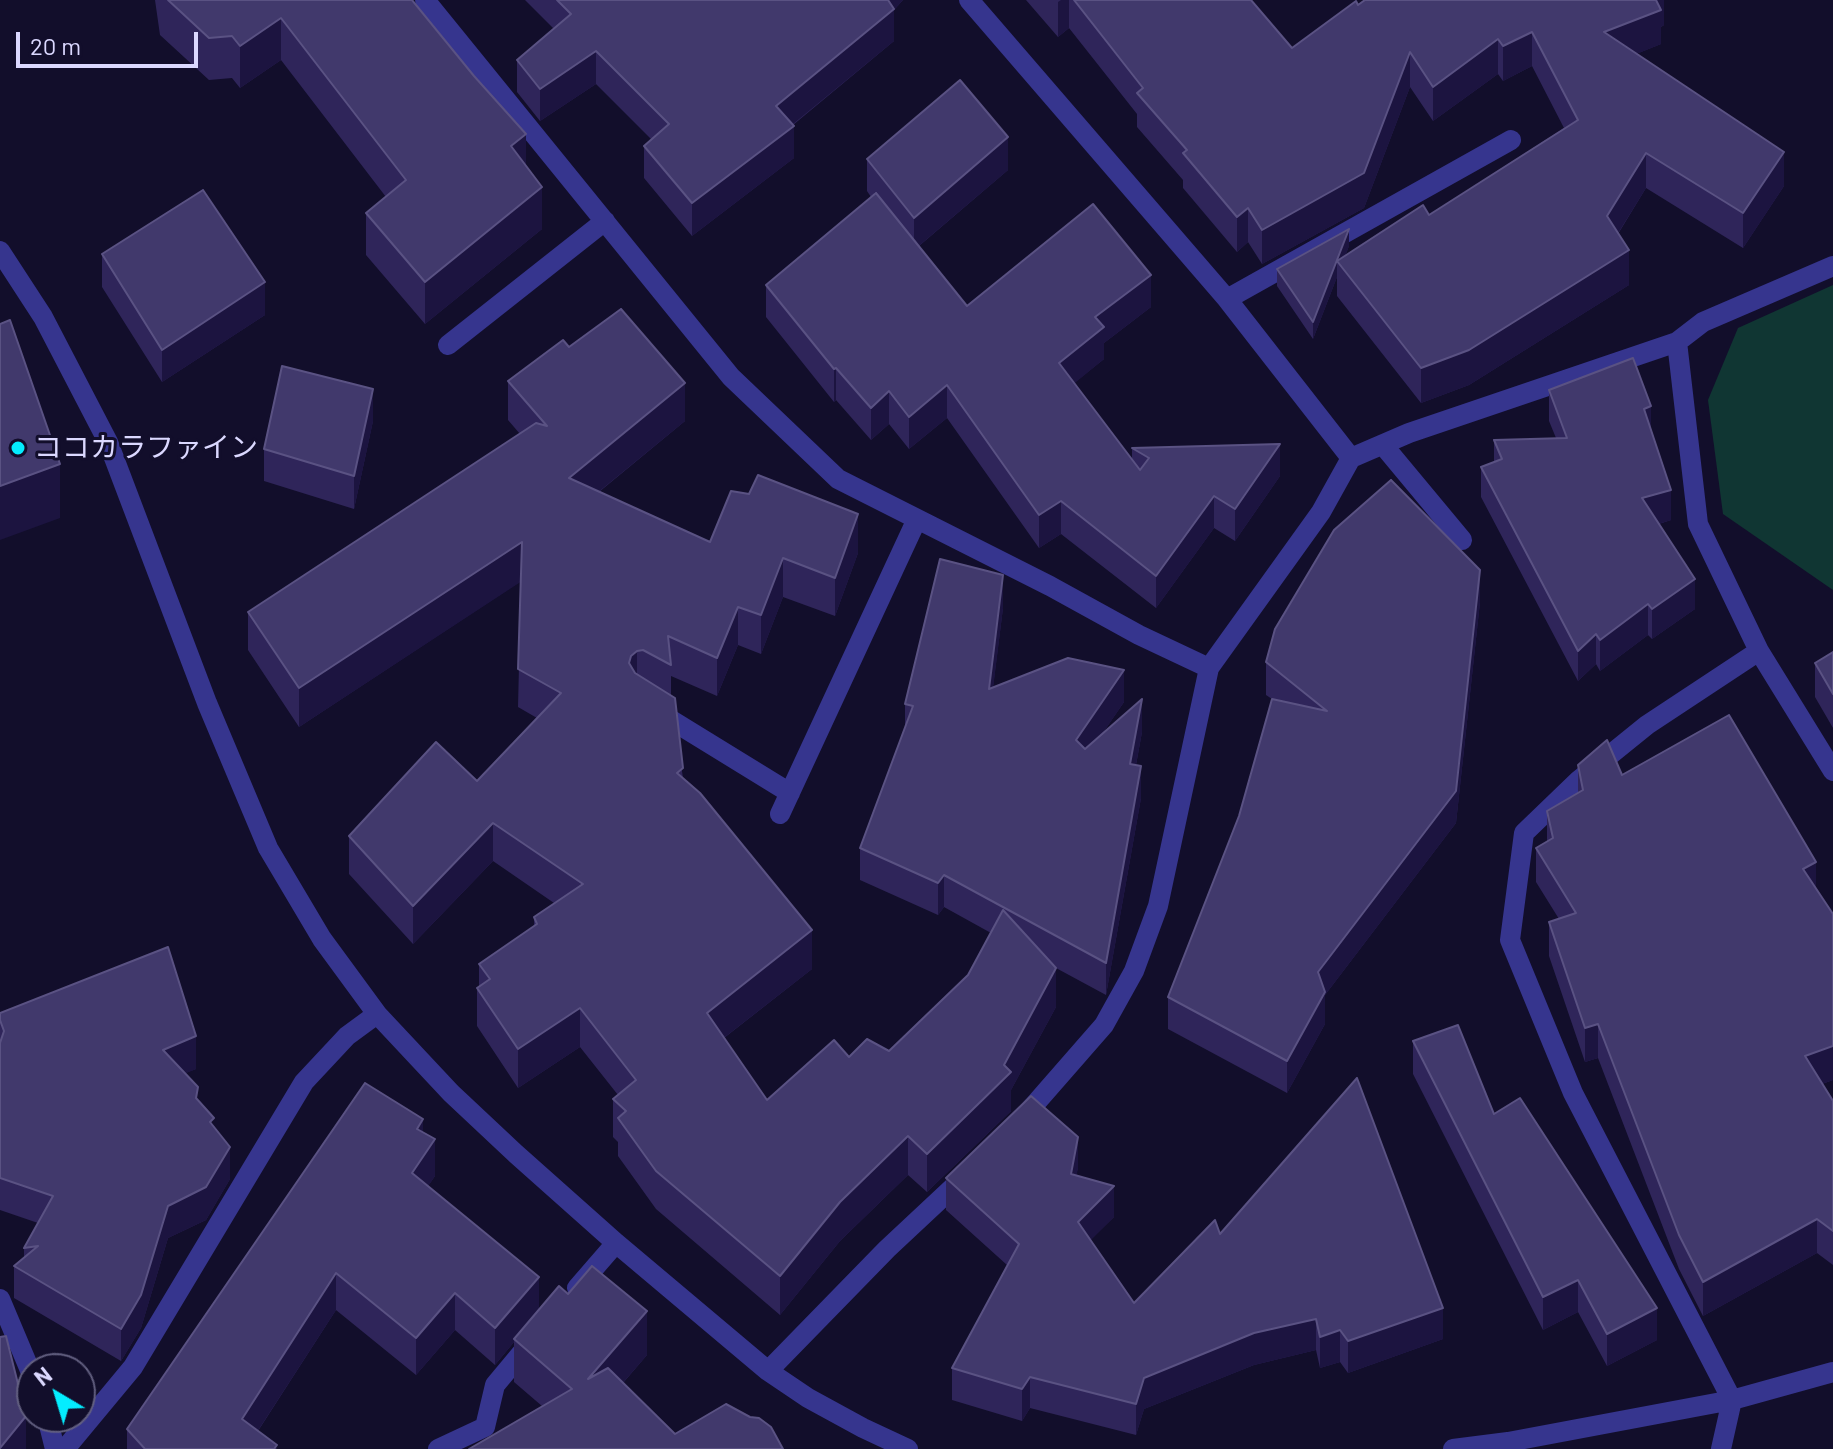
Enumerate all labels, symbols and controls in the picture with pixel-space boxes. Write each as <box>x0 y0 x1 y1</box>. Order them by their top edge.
scale bar <box>20 16 202 66</box>
text: 20 m <box>30 31 81 60</box>
place label: ココカラファイン <box>34 431 258 465</box>
marker: ココカラファイン <box>9 439 27 457</box>
north arrow <box>16 1353 96 1433</box>
text: N <box>29 1361 56 1390</box>

